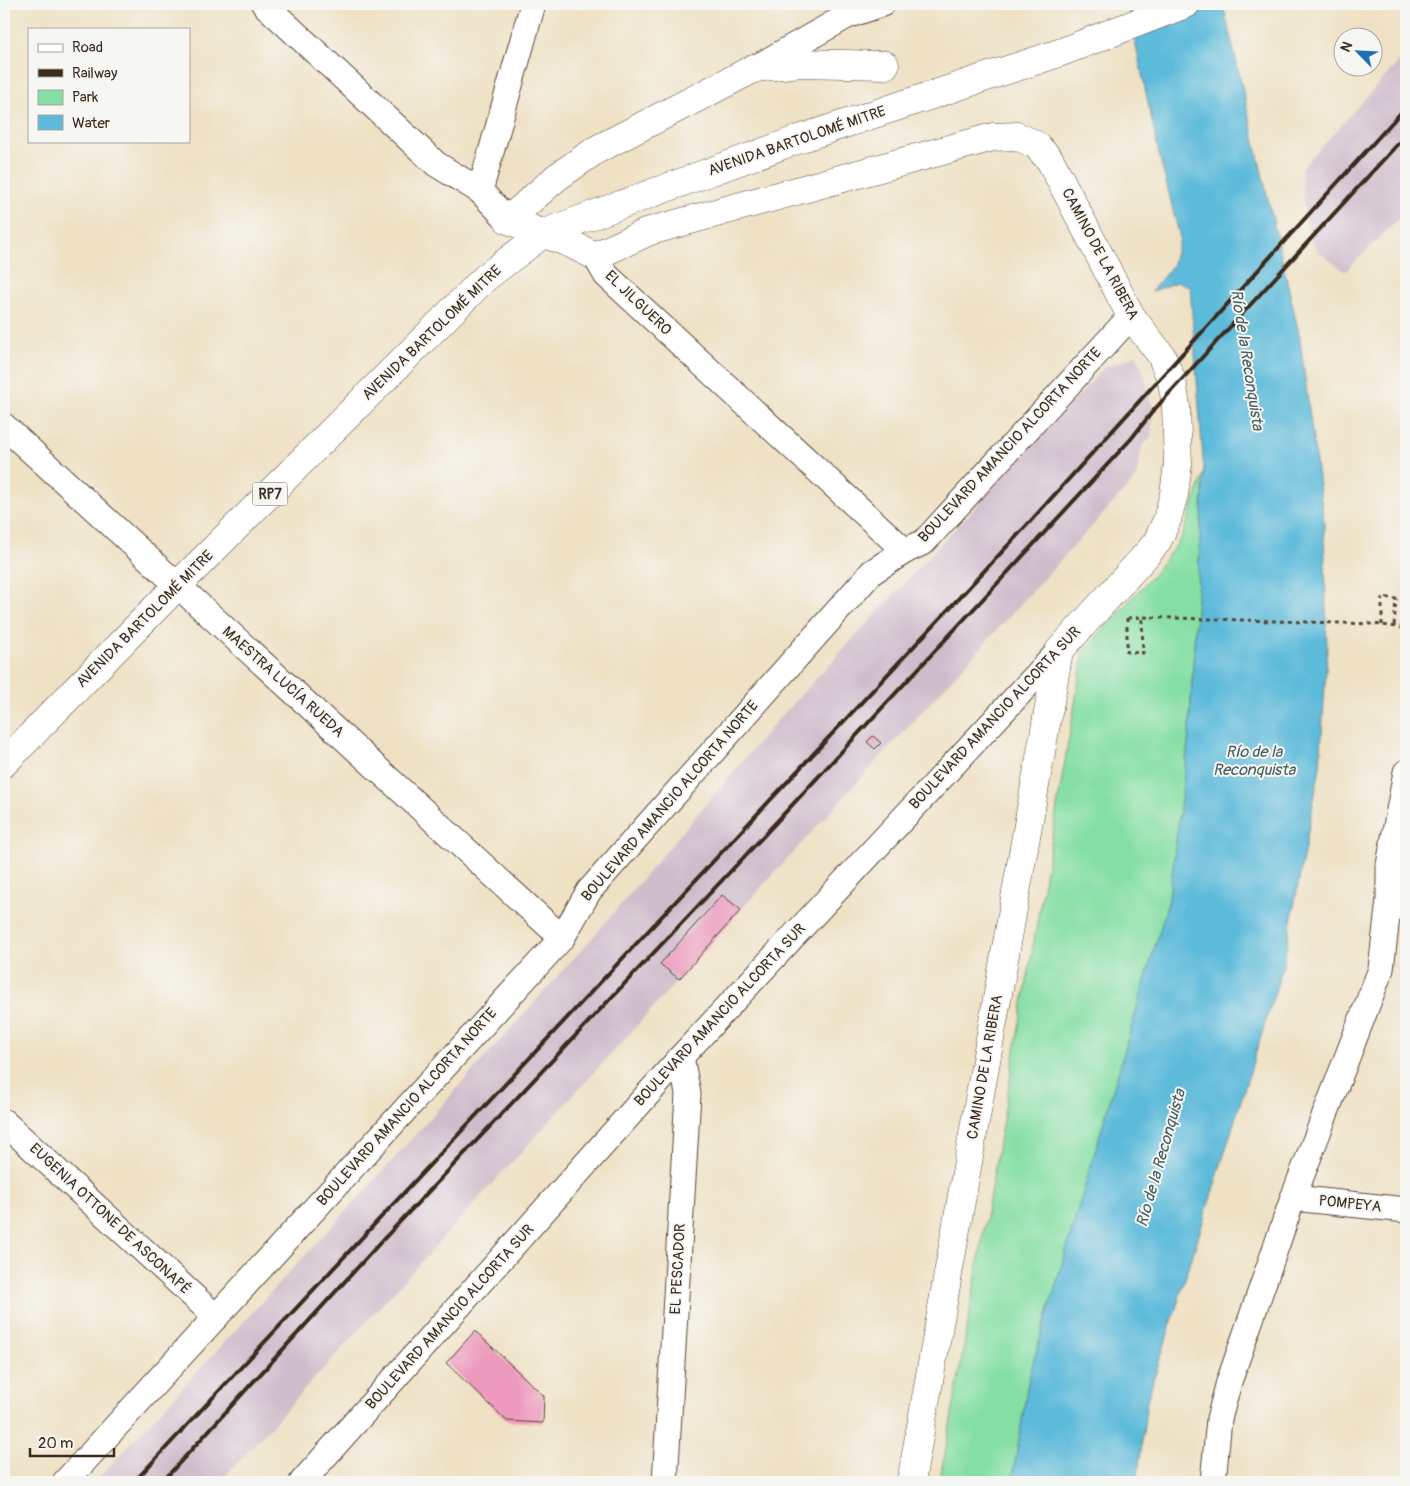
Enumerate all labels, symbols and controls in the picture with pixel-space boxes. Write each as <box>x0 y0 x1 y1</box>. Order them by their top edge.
legend <box>28 28 190 142</box>
north arrow <box>1332 28 1382 78</box>
text: Road <box>72 38 103 57</box>
text: N <box>1337 39 1356 55</box>
text: Railway <box>72 64 118 83</box>
text: Park <box>72 88 99 107</box>
street label: AVENIDA BARTOLOMÉ MITRE <box>706 102 889 180</box>
text: Water <box>72 114 111 133</box>
street label: CAMINO DE LA RIBERA <box>1057 185 1143 323</box>
street label: AVENIDA BARTOLOMÉ MITRE <box>358 261 506 405</box>
street label: EL JILGUERO <box>601 267 675 339</box>
water label: Río de la Reconquista <box>1226 288 1268 433</box>
street label: BOULEVARD AMANCIO ALCORTA NORTE <box>914 343 1106 547</box>
road number: RP7 <box>252 482 288 506</box>
street label: AVENIDA BARTOLOMÉ MITRE <box>72 546 218 692</box>
street label: MAESTRA LUCÍA RUEDA <box>218 622 348 742</box>
street label: BOULEVARD AMANCIO ALCORTA SUR <box>905 622 1085 813</box>
street label: BOULEVARD AMANCIO ALCORTA NORTE <box>577 696 763 905</box>
water label: Río de la Reconquista <box>1213 742 1297 780</box>
street label: BOULEVARD AMANCIO ALCORTA SUR <box>630 919 810 1110</box>
street label: CAMINO DE LA RIBERA <box>963 993 1007 1141</box>
street label: BOULEVARD AMANCIO ALCORTA NORTE <box>313 1004 501 1210</box>
water label: Río de la Reconquista <box>1132 1085 1191 1229</box>
street label: EUGENIA OTTONE DE ASCONAPÉ <box>25 1139 195 1299</box>
street label: POMPEYA <box>1318 1191 1383 1217</box>
street label: BOULEVARD AMANCIO ALCORTA SUR <box>362 1220 539 1414</box>
street label: EL PESCADOR <box>666 1223 690 1315</box>
scale bar <box>30 1426 114 1458</box>
text: 20 m <box>38 1434 73 1453</box>

